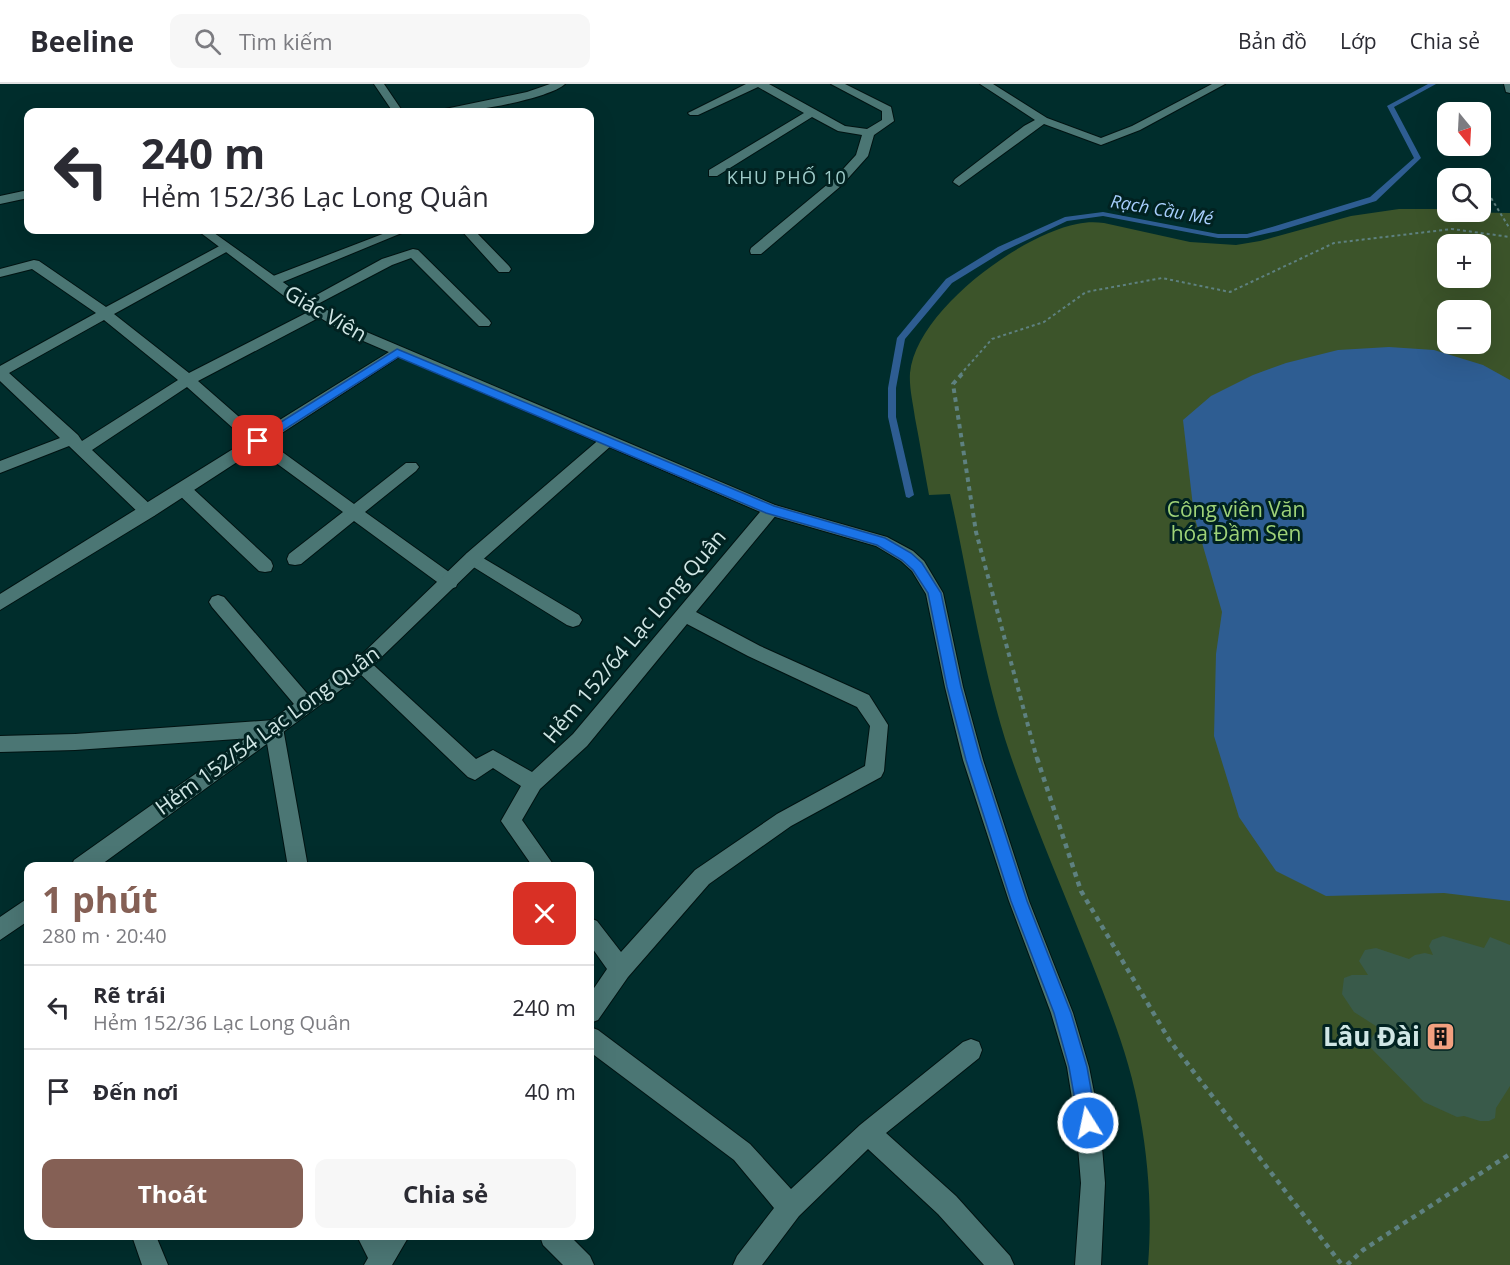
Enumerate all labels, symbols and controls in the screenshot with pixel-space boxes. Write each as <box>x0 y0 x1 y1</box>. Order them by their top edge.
search box <box>170 14 590 68</box>
text: Beeline <box>30 22 134 60</box>
icon: search <box>191 25 224 58</box>
text: Tìm kiếm <box>239 26 333 56</box>
text: Bản đồ <box>1238 27 1307 55</box>
text: Lớp <box>1340 27 1377 55</box>
text: Chia sẻ <box>1410 27 1480 55</box>
north arrow <box>1437 102 1491 156</box>
map controls <box>1437 102 1491 354</box>
text: 240 m <box>141 124 265 181</box>
icon: left <box>42 132 120 210</box>
district label: KHU PHỐ 10 <box>727 165 847 189</box>
button: search <box>1437 168 1491 222</box>
text: Hẻm 152/36 Lạc Long Quân <box>141 178 489 215</box>
water label: Rạch Cầu Mé <box>1109 188 1215 230</box>
button: + <box>1437 234 1491 288</box>
street label: Giác Viên <box>280 278 372 348</box>
button: − <box>1437 300 1491 354</box>
pin <box>232 415 283 466</box>
icon: arrive <box>241 424 274 457</box>
park label: Công viên Văn hóa Đầm Sen <box>1167 495 1305 547</box>
street label: Hẻm 152/64 Lạc Long Quân <box>536 523 732 749</box>
street label: Hẻm 152/54 Lạc Long Quân <box>149 639 385 821</box>
text: 1 phút <box>42 875 158 924</box>
button: close <box>513 882 576 945</box>
text: 280 m · 20:40 <box>42 922 167 949</box>
text: Rẽ trái <box>93 979 166 1009</box>
icon: left <box>42 991 75 1024</box>
text: 240 m <box>512 992 576 1022</box>
text: Hẻm 152/36 Lạc Long Quân <box>93 1009 351 1036</box>
place label: Lâu Đài <box>1323 1018 1420 1054</box>
building icon: Lâu Đài <box>1425 1020 1457 1052</box>
icon: arrive <box>42 1075 75 1108</box>
text: Đến nơi <box>93 1076 179 1106</box>
text: 40 m <box>525 1076 576 1106</box>
position arrow <box>1056 1091 1120 1155</box>
button: Thoát <box>42 1159 303 1228</box>
button: Chia sẻ <box>315 1159 576 1228</box>

